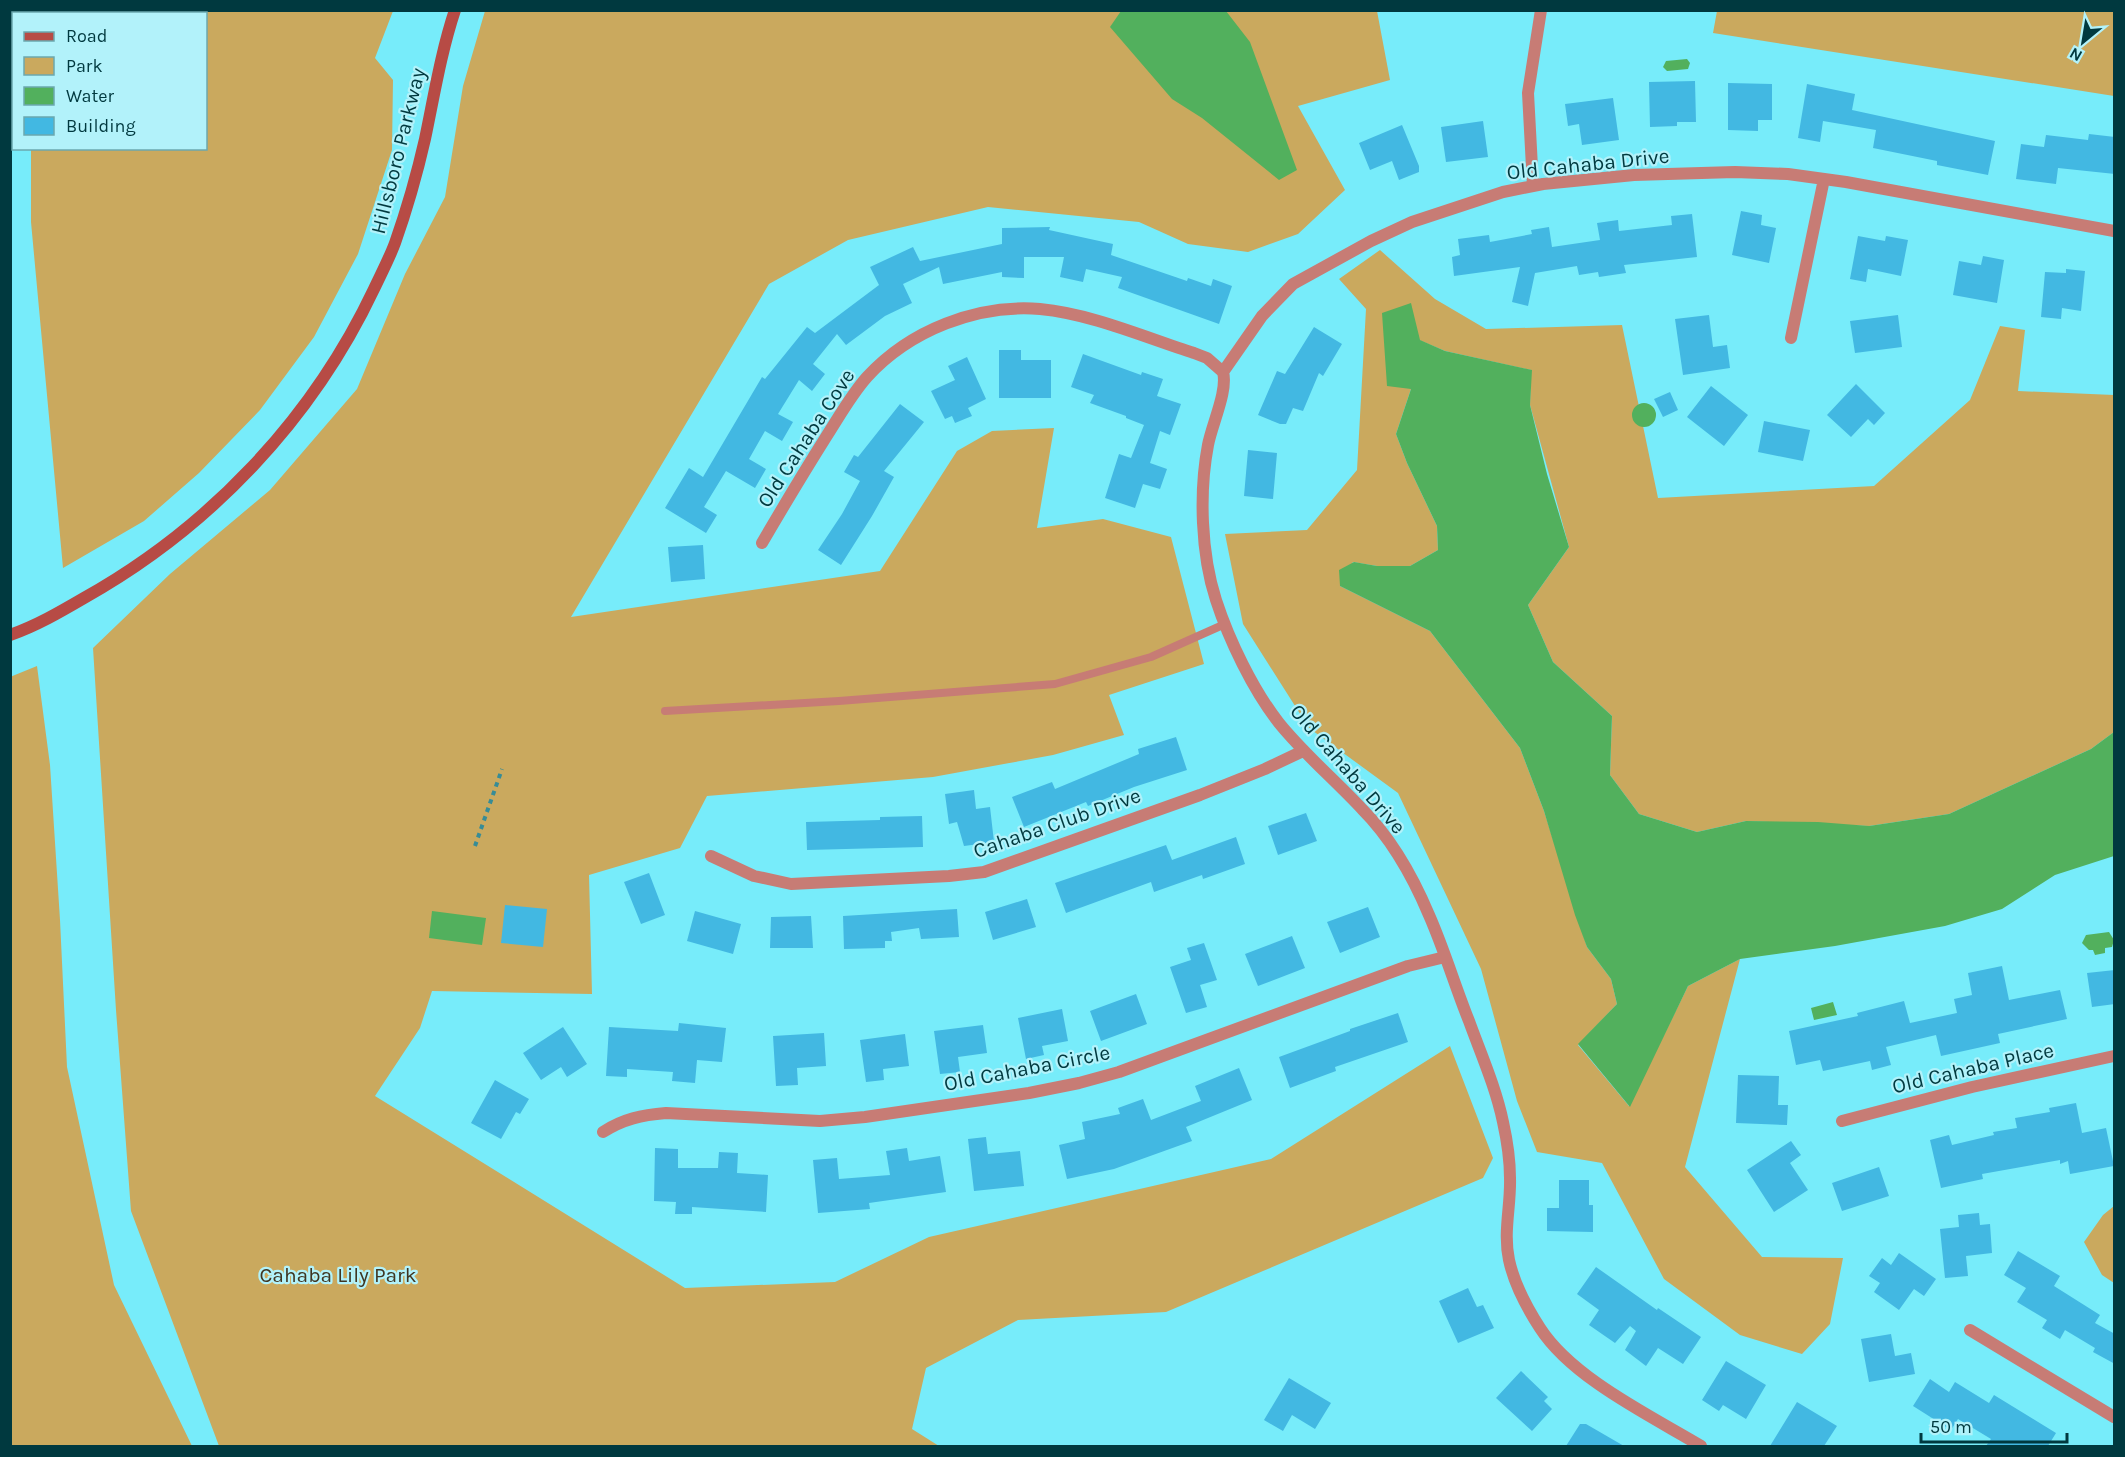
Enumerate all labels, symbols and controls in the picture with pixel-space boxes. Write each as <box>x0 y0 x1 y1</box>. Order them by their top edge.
legend <box>12 12 207 150</box>
north arrow <box>2053 12 2113 72</box>
text: Road <box>66 25 107 47</box>
text: N <box>2066 43 2085 66</box>
text: Park <box>66 55 103 77</box>
street label: Hillsboro Parkway <box>366 65 430 236</box>
text: Water <box>66 85 114 107</box>
text: Building <box>66 115 136 137</box>
street label: Old Cahaba Drive <box>1505 144 1671 184</box>
street label: Old Cahaba Cove <box>752 364 860 512</box>
street label: Old Cahaba Drive <box>1285 699 1411 839</box>
street label: Cahaba Club Drive <box>970 783 1144 863</box>
street label: Old Cahaba Place <box>1890 1038 2056 1098</box>
street label: Old Cahaba Circle <box>942 1040 1112 1096</box>
park label: Cahaba Lily Park <box>260 1263 417 1287</box>
scale bar <box>1921 1406 2066 1444</box>
text: 50 m <box>1930 1416 1972 1438</box>

